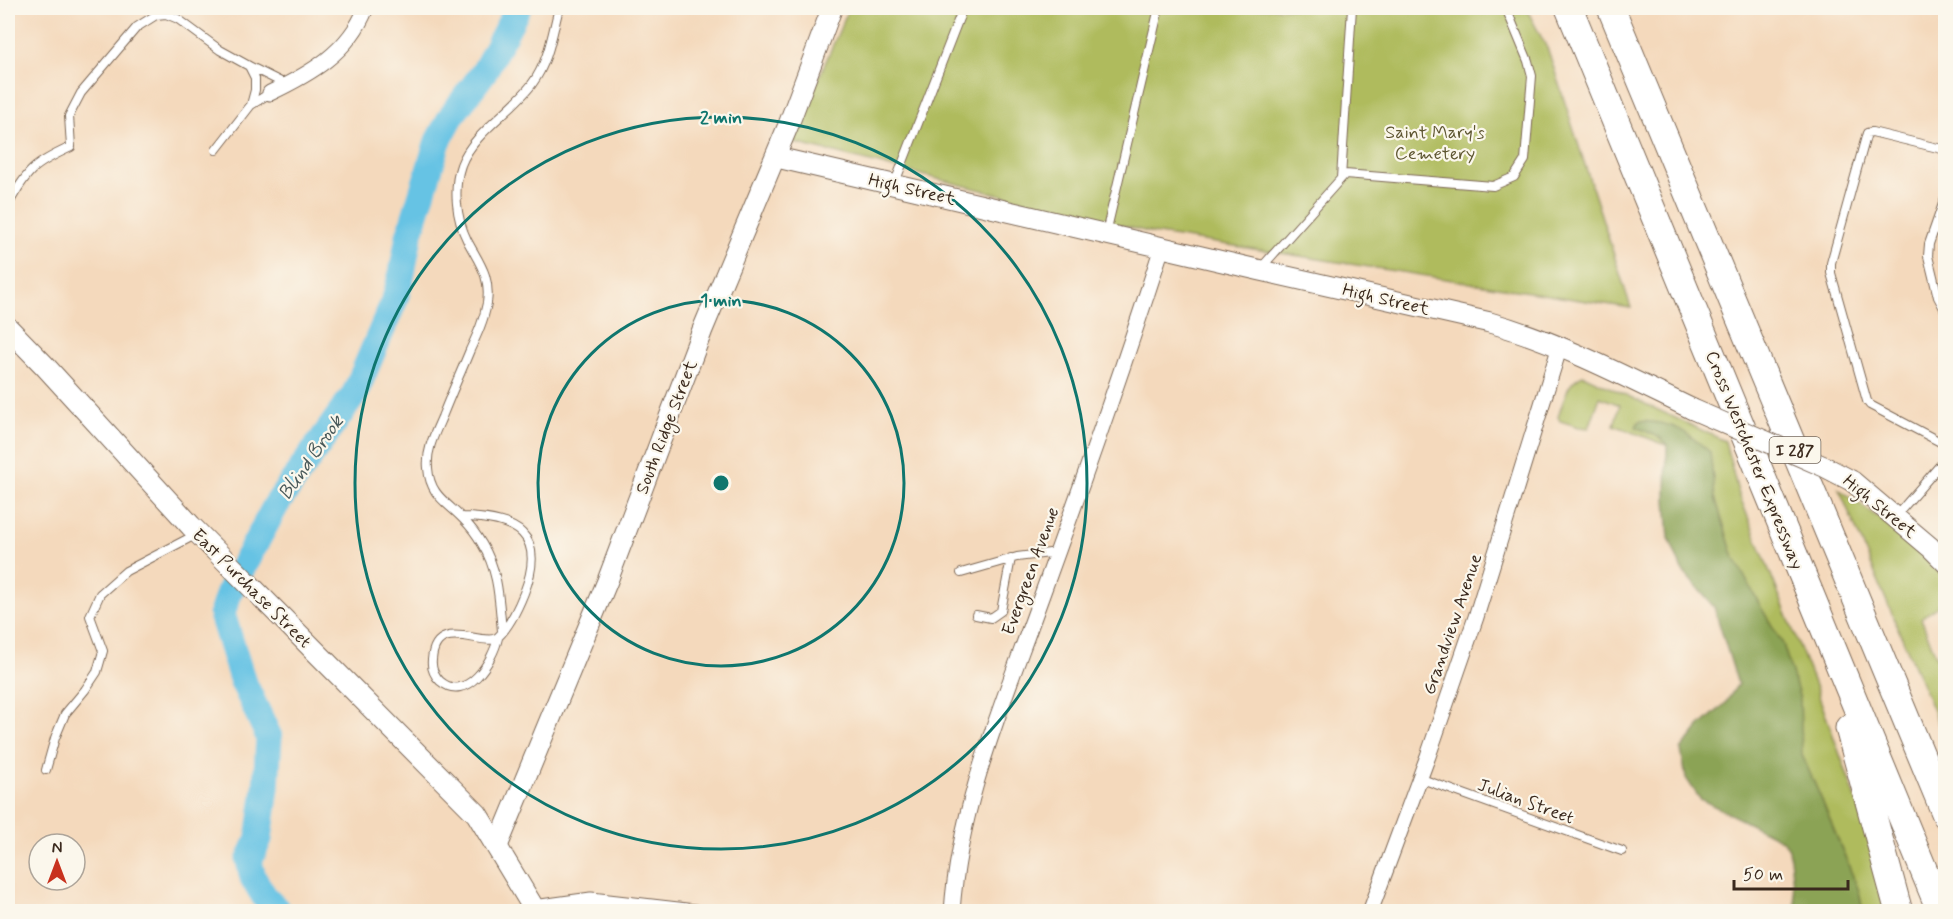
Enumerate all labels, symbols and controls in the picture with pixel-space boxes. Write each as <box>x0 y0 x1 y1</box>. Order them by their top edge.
text: 2 min <box>700 106 742 130</box>
park label: Saint Mary's Cemetery <box>1385 121 1485 166</box>
street label: High Street <box>865 168 958 214</box>
street label: High Street <box>1339 278 1432 324</box>
text: 1 min <box>700 289 742 313</box>
street label: Cross Westchester Expressway <box>1699 347 1809 573</box>
street label: South Ridge Street <box>630 357 705 498</box>
water label: Blind Brook <box>272 409 351 506</box>
road number: I 287 <box>1770 437 1820 463</box>
street label: High Street <box>1836 470 1922 546</box>
centre of rings <box>711 473 731 493</box>
street label: Evergreen Avenue <box>997 504 1066 639</box>
street label: East Purchase Street <box>186 524 317 654</box>
street label: Grandview Avenue <box>1418 550 1488 698</box>
street label: Julian Street <box>1474 773 1577 831</box>
north arrow <box>27 832 87 892</box>
text: N <box>52 838 62 859</box>
scale bar <box>1734 853 1848 891</box>
text: 50 m <box>1743 863 1783 887</box>

